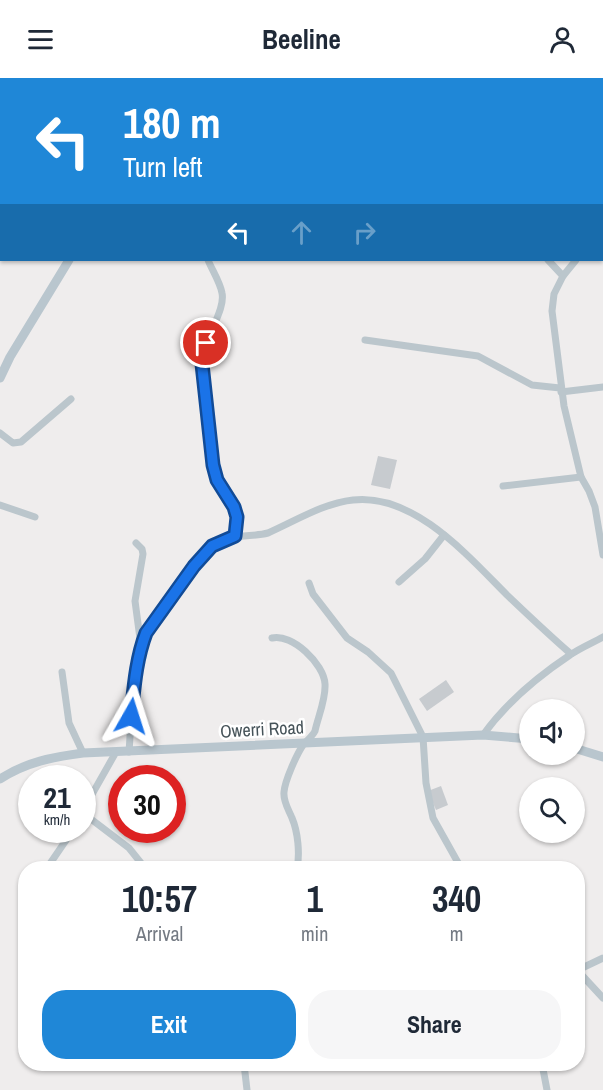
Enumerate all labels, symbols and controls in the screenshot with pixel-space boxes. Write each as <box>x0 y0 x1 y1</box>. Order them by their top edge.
text: Beeline <box>262 21 341 57</box>
icon: menu <box>24 23 57 56</box>
icon: person <box>546 23 579 56</box>
text: 180 m <box>123 95 221 151</box>
icon: left <box>24 102 102 180</box>
text: Turn left <box>123 149 202 185</box>
icon: left <box>222 216 255 249</box>
icon: ahead <box>285 216 318 249</box>
icon: right <box>348 216 381 249</box>
pin <box>180 317 231 368</box>
icon: arrive <box>189 326 222 359</box>
position arrow <box>99 684 163 748</box>
map controls <box>519 699 585 843</box>
button: sound <box>519 699 585 765</box>
street label: Owerri Road <box>220 714 304 744</box>
speed limit sign: 30 <box>108 765 186 843</box>
text: 21 <box>43 777 71 817</box>
button: search <box>519 777 585 843</box>
text: km/h <box>44 809 70 830</box>
text: 10:57 <box>122 875 197 923</box>
text: 1 <box>306 875 323 923</box>
text: 340 <box>432 875 481 923</box>
text: Arrival <box>136 920 183 947</box>
text: min <box>301 920 328 947</box>
text: m <box>450 920 463 947</box>
button: Exit <box>42 990 296 1059</box>
button: Share <box>308 990 561 1059</box>

